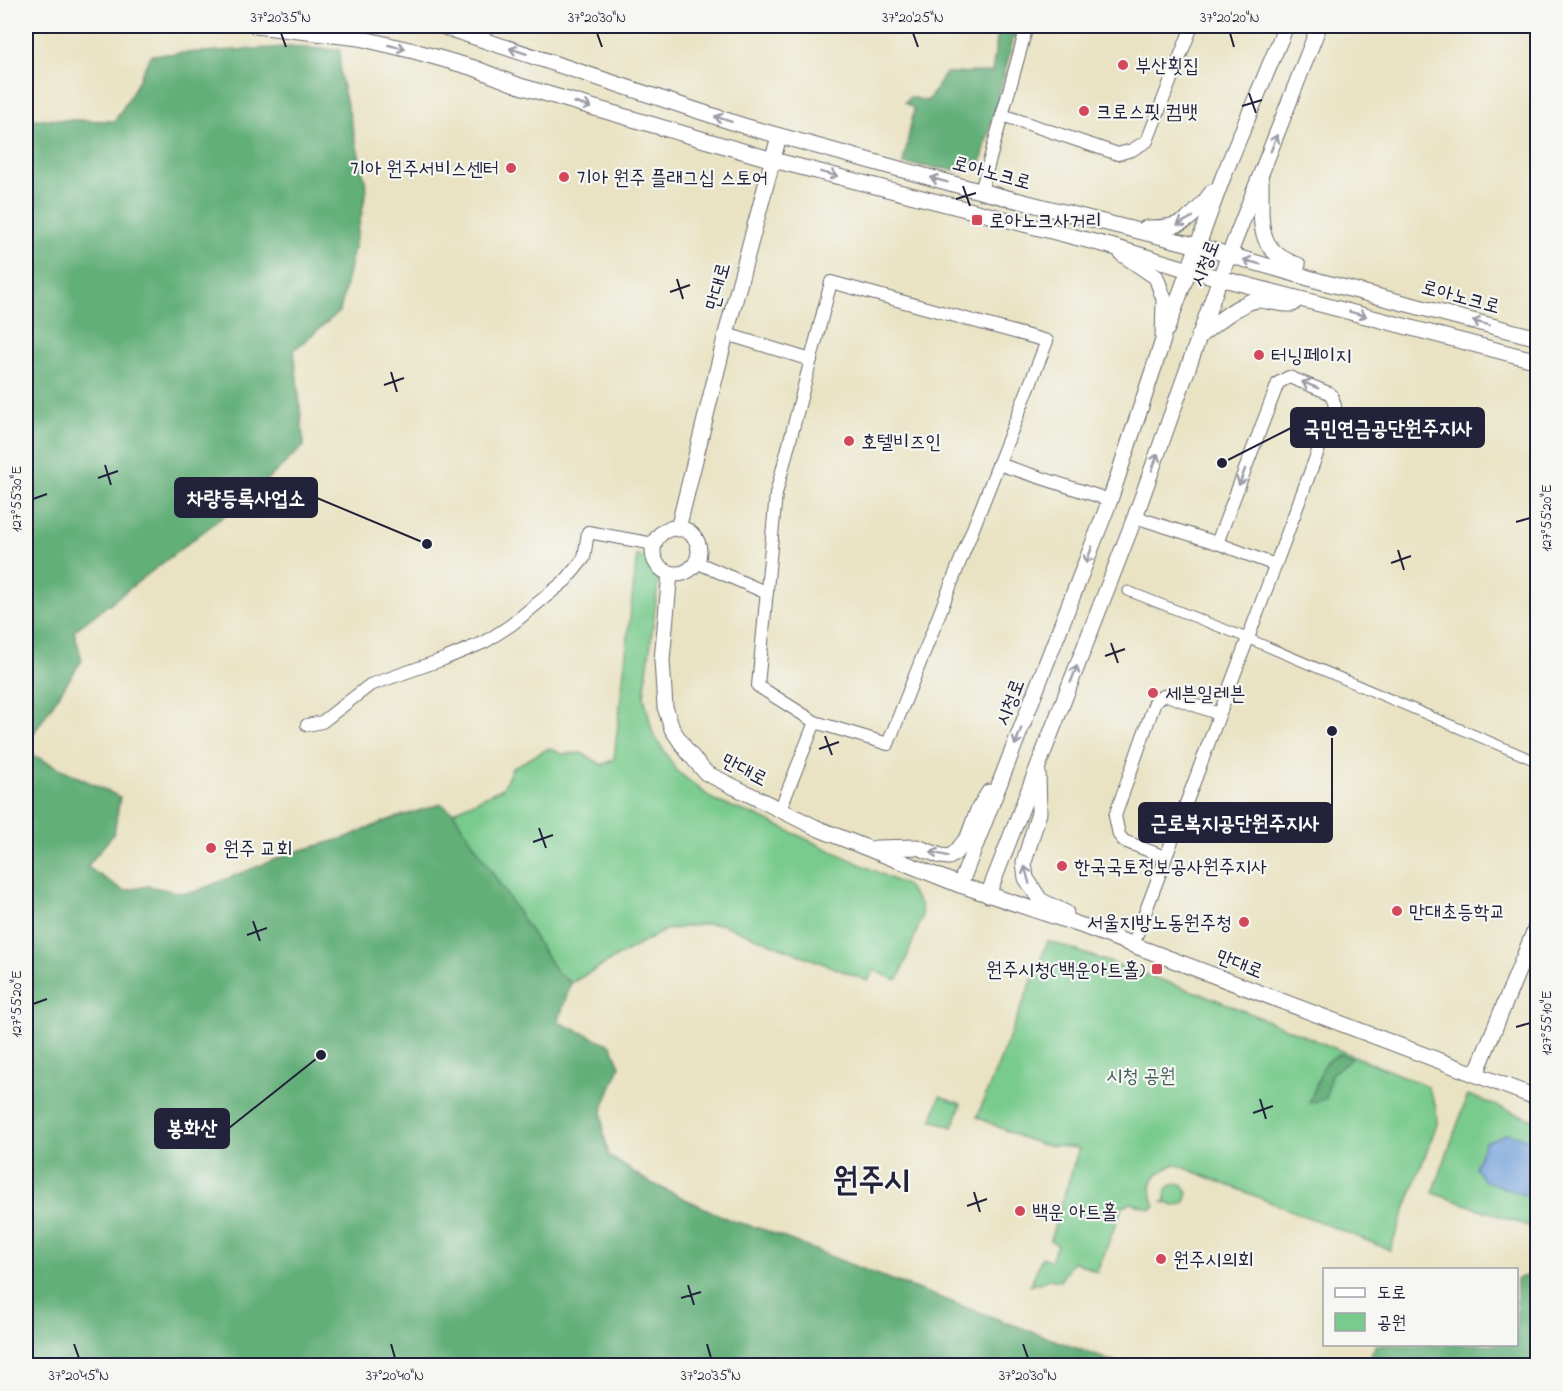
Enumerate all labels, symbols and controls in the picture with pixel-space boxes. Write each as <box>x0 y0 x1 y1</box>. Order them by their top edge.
text: 37°20'35"N <box>251 7 311 29</box>
text: 37°20'30"N <box>568 7 626 29</box>
text: 37°20'25"N <box>882 7 944 29</box>
text: 37°20'20"N <box>1200 7 1260 29</box>
one-way arrow <box>387 41 406 53</box>
one-way arrow <box>509 45 528 56</box>
place label: 부산횟집 <box>1135 53 1199 82</box>
marker: 부산횟집 <box>1116 58 1130 72</box>
place label: 크로스핏 컴뱃 <box>1096 99 1198 128</box>
one-way arrow <box>573 100 592 111</box>
marker: 크로스핏 컴뱃 <box>1077 104 1091 118</box>
one-way arrow <box>714 113 733 124</box>
one-way arrow <box>1269 134 1280 153</box>
street label: 로아노크로 <box>949 150 1034 199</box>
place label: 기아 원주서비스센터 <box>349 156 499 185</box>
marker: 기아 원주서비스센터 <box>504 161 518 175</box>
place label: 기아 원주 플래그십 스토어 <box>576 165 768 194</box>
one-way arrow <box>819 169 838 180</box>
marker: 기아 원주 플래그십 스토어 <box>557 170 571 184</box>
one-way arrow <box>930 174 949 185</box>
place label: 로아노크사거리 <box>989 208 1102 237</box>
marker: 로아노크사거리 <box>970 213 984 227</box>
one-way arrow <box>1177 215 1194 227</box>
street label: 시청로 <box>1184 236 1229 292</box>
one-way arrow <box>1243 256 1262 267</box>
street label: 만대로 <box>699 260 740 314</box>
street label: 로아노크로 <box>1418 274 1503 323</box>
one-way arrow <box>1348 309 1367 320</box>
one-way arrow <box>1472 316 1491 328</box>
place label: 터닝페이지 <box>1271 343 1351 372</box>
marker: 터닝페이지 <box>1252 348 1266 362</box>
one-way arrow <box>1301 379 1319 390</box>
callout: 국민연금공단원주지사 <box>1291 408 1484 447</box>
text: 국민연금공단원주지사 <box>1304 415 1473 445</box>
place label: 호텔비즈인 <box>861 429 941 458</box>
marker: 호텔비즈인 <box>842 434 856 448</box>
one-way arrow <box>1150 453 1161 472</box>
text: 127°55'30"E <box>6 466 28 532</box>
one-way arrow <box>1236 467 1247 486</box>
callout: 차량등록사업소 <box>175 478 317 517</box>
text: 127°55'20"E <box>1536 484 1558 552</box>
text: 차량등록사업소 <box>187 485 305 515</box>
one-way arrow <box>1082 545 1093 564</box>
one-way arrow <box>1070 665 1081 683</box>
street label: 시청로 <box>989 675 1034 731</box>
place label: 세븐일레븐 <box>1165 681 1245 710</box>
marker: 세븐일레븐 <box>1146 686 1160 700</box>
one-way arrow <box>1012 727 1023 745</box>
street label: 만대로 <box>716 747 772 795</box>
callout: 근로복지공단원주지사 <box>1139 803 1332 842</box>
text: 근로복지공단원주지사 <box>1151 810 1320 840</box>
place label: 원주 교회 <box>223 836 292 865</box>
marker: 원주 교회 <box>204 841 218 855</box>
one-way arrow <box>930 848 949 859</box>
place label: 한국국토정보공사원주지사 <box>1074 854 1267 883</box>
marker: 한국국토정보공사원주지사 <box>1055 859 1069 873</box>
one-way arrow <box>1021 866 1032 885</box>
place label: 만대초등학교 <box>1409 899 1506 928</box>
marker: 만대초등학교 <box>1390 904 1404 918</box>
place label: 서울지방노동원주청 <box>1087 910 1232 939</box>
marker: 서울지방노동원주청 <box>1237 915 1251 929</box>
street label: 만대로 <box>1211 943 1267 988</box>
place label: 원주시청(백운아트홀) <box>986 957 1145 986</box>
marker: 원주시청(백운아트홀) <box>1150 962 1164 976</box>
text: 127°55'20"E <box>6 970 28 1038</box>
text: 127°55'10"E <box>1536 990 1558 1056</box>
park label: 시청 공원 <box>1106 1063 1176 1092</box>
callout: 봉화산 <box>155 1109 229 1148</box>
text: 봉화산 <box>167 1115 217 1145</box>
district label: 원주시 <box>832 1159 910 1206</box>
place label: 백운 아트홀 <box>1032 1199 1117 1228</box>
marker: 백운 아트홀 <box>1013 1204 1027 1218</box>
place label: 원주시의회 <box>1173 1247 1253 1276</box>
marker: 원주시의회 <box>1154 1252 1168 1266</box>
legend <box>1323 1268 1518 1346</box>
text: 도로 <box>1377 1281 1406 1307</box>
text: 공원 <box>1377 1311 1406 1337</box>
text: 37°20'45"N <box>49 1365 109 1387</box>
text: 37°20'40"N <box>366 1365 424 1387</box>
text: 37°20'35"N <box>681 1365 741 1387</box>
text: 37°20'30"N <box>999 1365 1057 1387</box>

